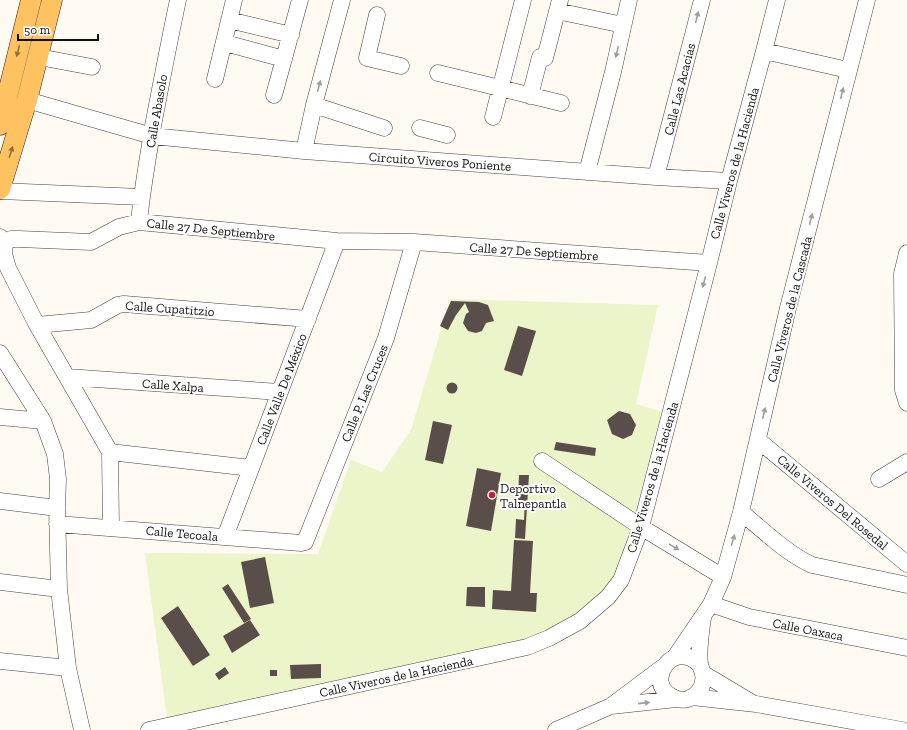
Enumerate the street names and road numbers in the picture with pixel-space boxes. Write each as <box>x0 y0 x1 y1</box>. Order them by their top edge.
street label: Calle Las Acacias <box>661 41 698 137</box>
street label: Calle Abasolo <box>143 73 170 149</box>
street label: Calle Viveros de la Hacienda <box>707 85 762 241</box>
street label: Circuito Viveros Poniente <box>368 149 512 174</box>
street label: Calle 27 De Septiembre <box>146 215 276 244</box>
street label: Calle Viveros de la Cascada <box>764 234 815 384</box>
street label: Calle 27 De Septiembre <box>469 240 599 263</box>
street label: Calle Cupatitzio <box>125 298 215 319</box>
street label: Calle Valle De México <box>253 331 310 447</box>
street label: Calle P. Las Cruces <box>338 342 391 444</box>
street label: Calle Xalpa <box>142 376 205 395</box>
street label: Calle Viveros de la Hacienda <box>624 399 681 554</box>
street label: Calle Viveros Del Rosedal <box>774 452 892 553</box>
street label: Calle Tecoala <box>145 523 219 544</box>
street label: Calle Oaxaca <box>771 615 845 644</box>
street label: Calle Viveros de la Hacienda <box>318 653 475 700</box>

